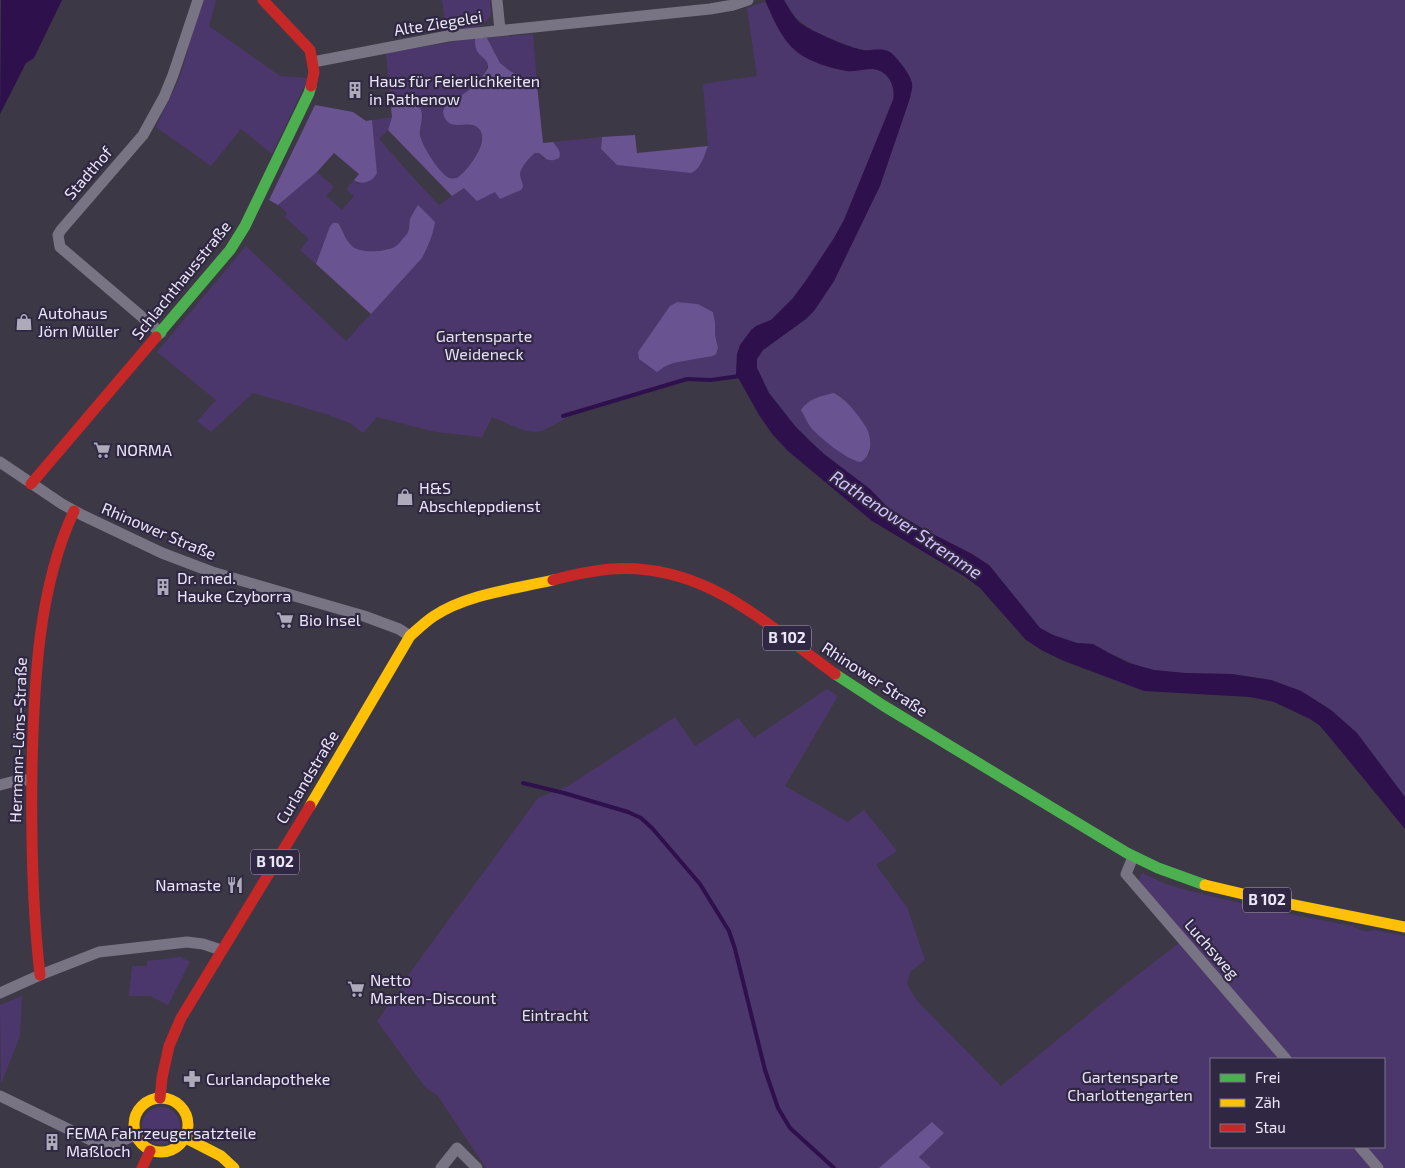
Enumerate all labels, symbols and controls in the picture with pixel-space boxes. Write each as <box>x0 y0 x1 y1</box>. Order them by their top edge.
street label: Alte Ziegelei <box>392 6 483 39</box>
place label: Haus für Feierlichkeiten in Rathenow <box>369 71 540 108</box>
building icon: Haus für Feierlichkeiten in Rathenow <box>345 80 365 100</box>
street label: Stadthof <box>60 142 116 203</box>
street label: Schlachthausstraße <box>127 217 234 343</box>
place label: Autohaus Jörn Müller <box>38 303 120 340</box>
shop icon: Autohaus Jörn Müller <box>14 312 34 332</box>
park label: Gartensparte Weideneck <box>436 326 532 363</box>
supermarket icon: NORMA <box>92 440 112 460</box>
place label: NORMA <box>116 440 172 459</box>
water label: Rathenower Stremme <box>826 465 987 584</box>
place label: H&S Abschleppdienst <box>419 478 540 515</box>
shop icon: H&S Abschleppdienst <box>395 487 415 507</box>
street label: Rhinower Straße <box>99 498 219 563</box>
place label: Dr. med. Hauke Czyborra <box>177 568 291 605</box>
building icon: Dr. med. Hauke Czyborra <box>153 577 173 597</box>
supermarket icon: Bio Insel <box>275 610 295 630</box>
place label: Bio Insel <box>299 610 361 629</box>
road number: B 102 <box>763 626 811 650</box>
street label: Rhinower Straße <box>819 637 932 720</box>
street label: Hermann-Löns-Straße <box>5 657 30 823</box>
street label: Curlandstraße <box>271 727 342 827</box>
road number: B 102 <box>251 850 299 874</box>
place label: Namaste <box>155 875 221 894</box>
restaurant icon: Namaste <box>225 875 245 895</box>
road number: B 102 <box>1243 888 1291 912</box>
street label: Luchsweg <box>1181 915 1244 983</box>
place label: Netto Marken-Discount <box>370 970 496 1007</box>
supermarket icon: Netto Marken-Discount <box>346 979 366 999</box>
park label: Eintracht <box>522 1005 588 1024</box>
legend <box>1210 1058 1385 1148</box>
park label: Gartensparte Charlottengarten <box>1067 1067 1193 1104</box>
text: Frei <box>1255 1068 1280 1086</box>
pharmacy icon: Curlandapotheke <box>182 1069 202 1089</box>
place label: Curlandapotheke <box>206 1069 330 1088</box>
text: Zäh <box>1255 1093 1280 1111</box>
text: Stau <box>1255 1118 1286 1136</box>
place label: FEMA Fahrzeugersatzteile Maßloch <box>66 1123 256 1160</box>
building icon: FEMA Fahrzeugersatzteile Maßloch <box>42 1132 62 1152</box>

